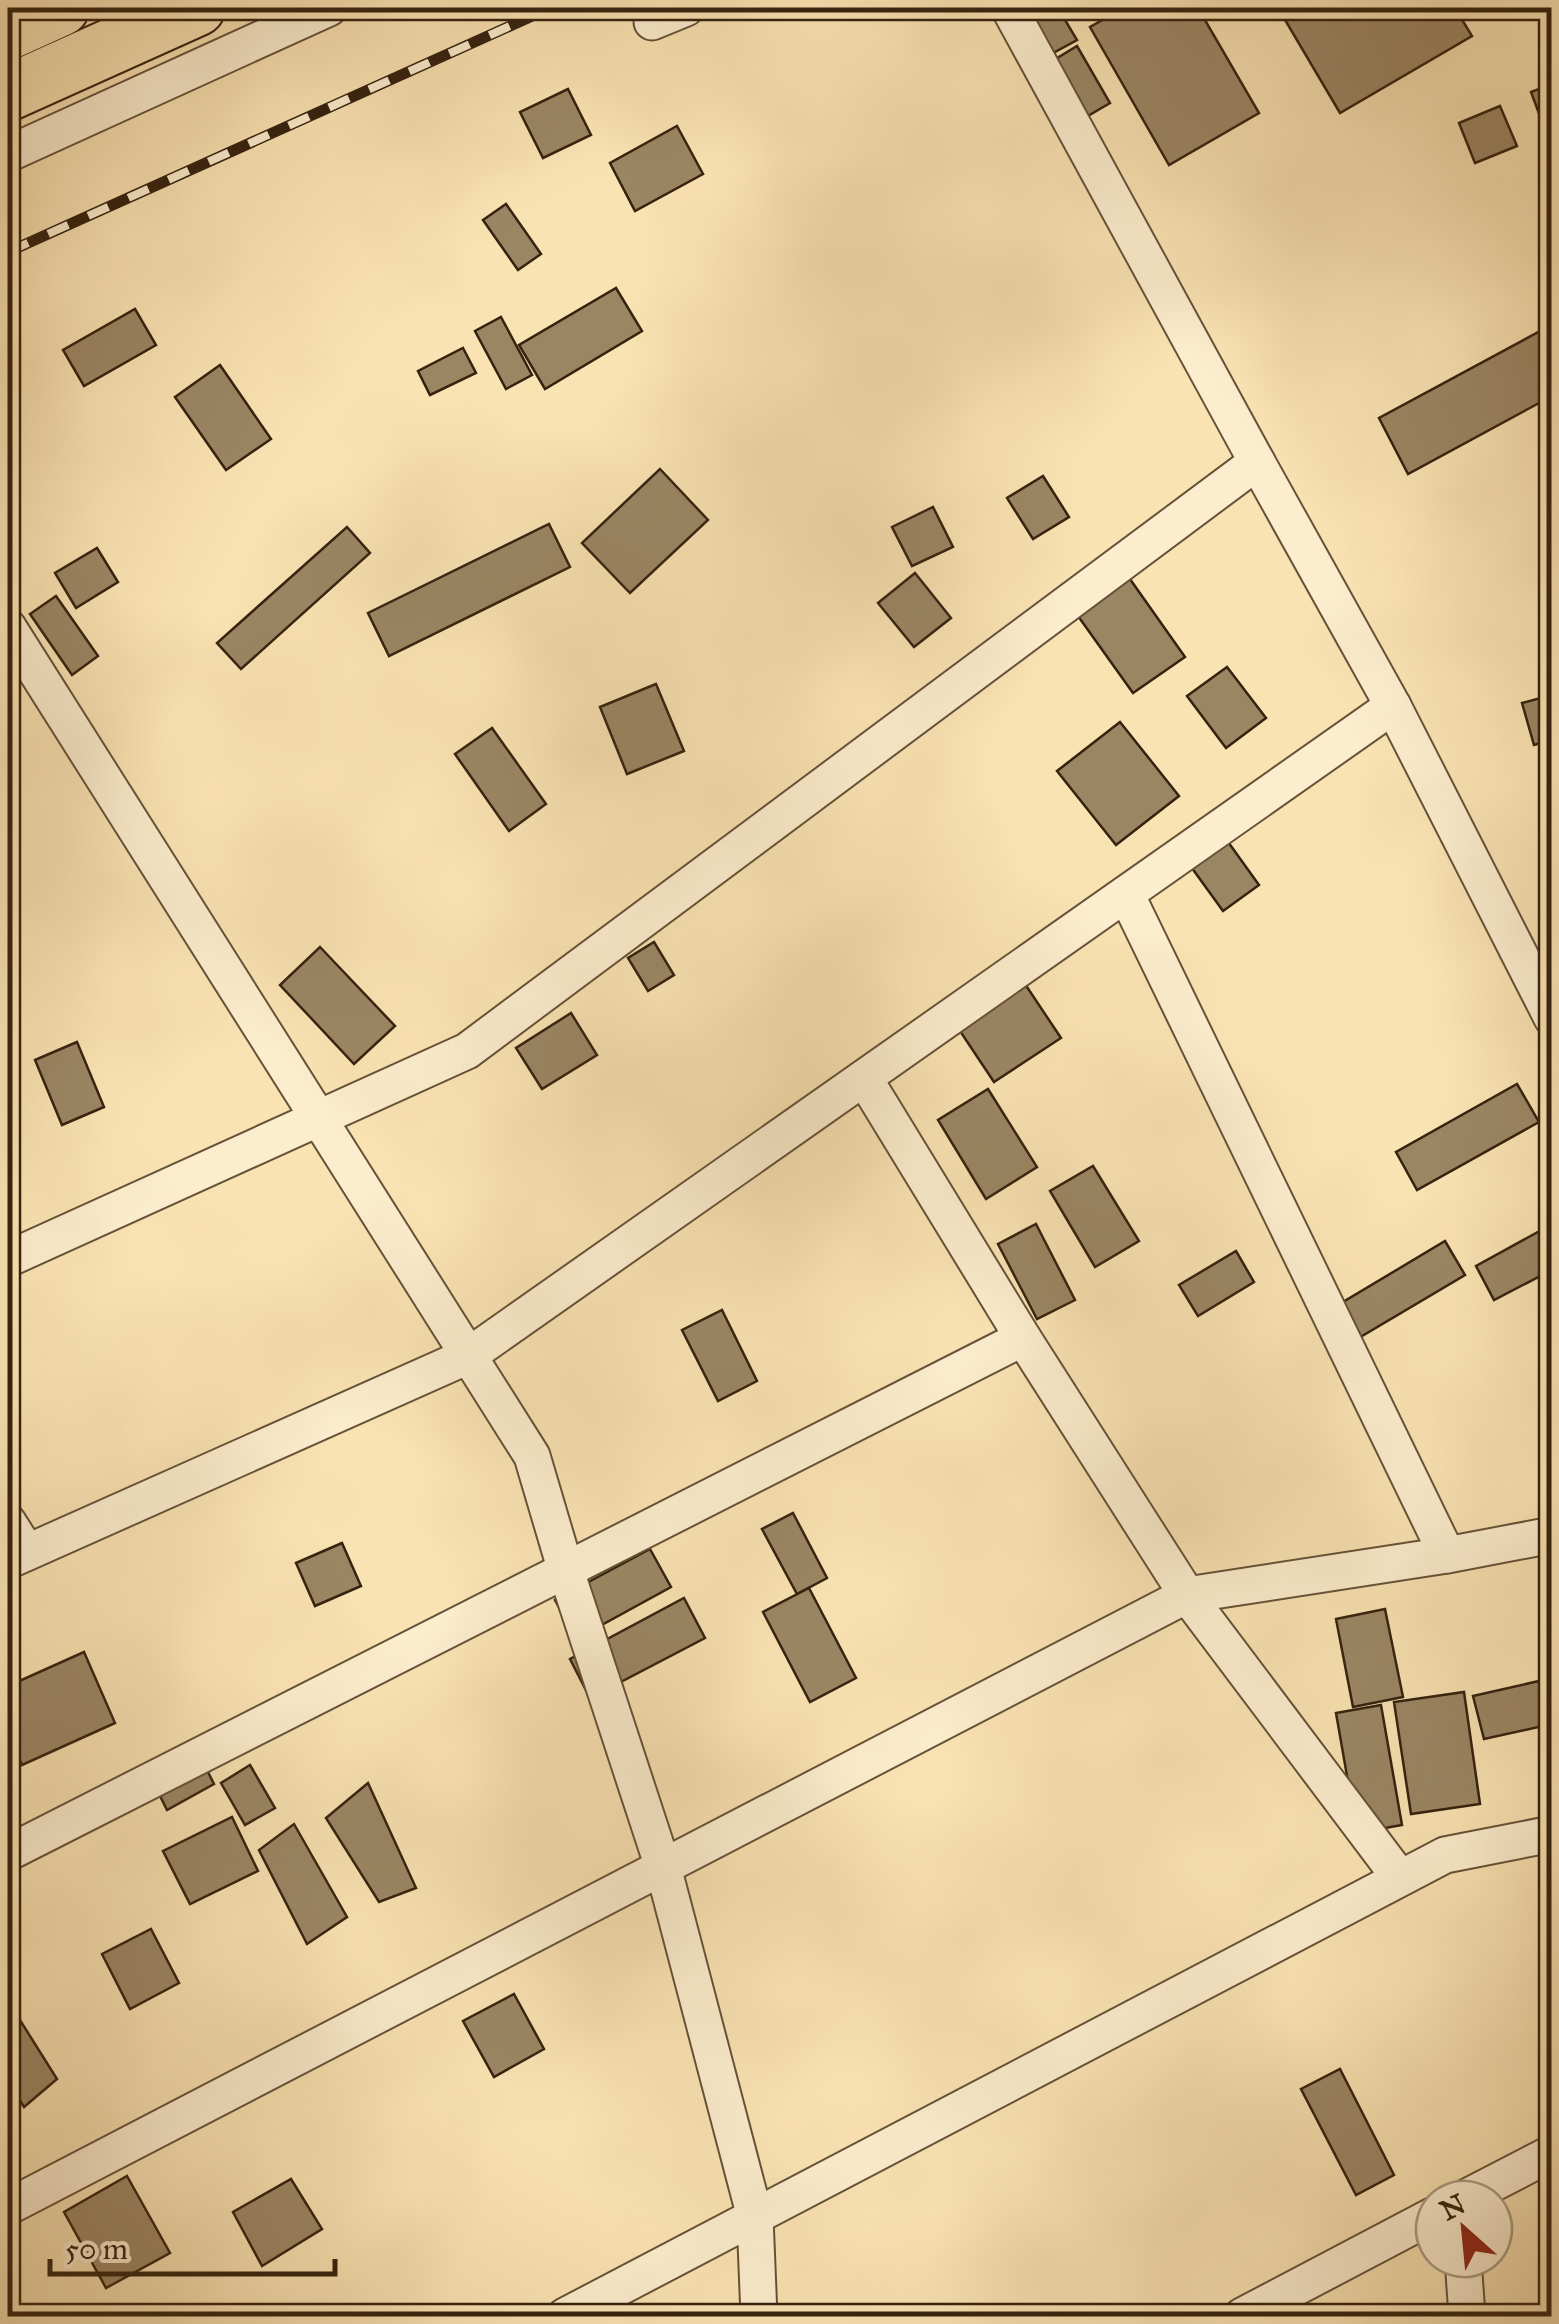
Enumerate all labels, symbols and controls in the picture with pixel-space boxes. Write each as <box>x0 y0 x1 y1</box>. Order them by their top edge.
north arrow <box>1414 2179 1514 2279</box>
text: N <box>1434 2186 1472 2228</box>
scale bar <box>50 2214 335 2276</box>
text: 50 m <box>65 2231 128 2267</box>

